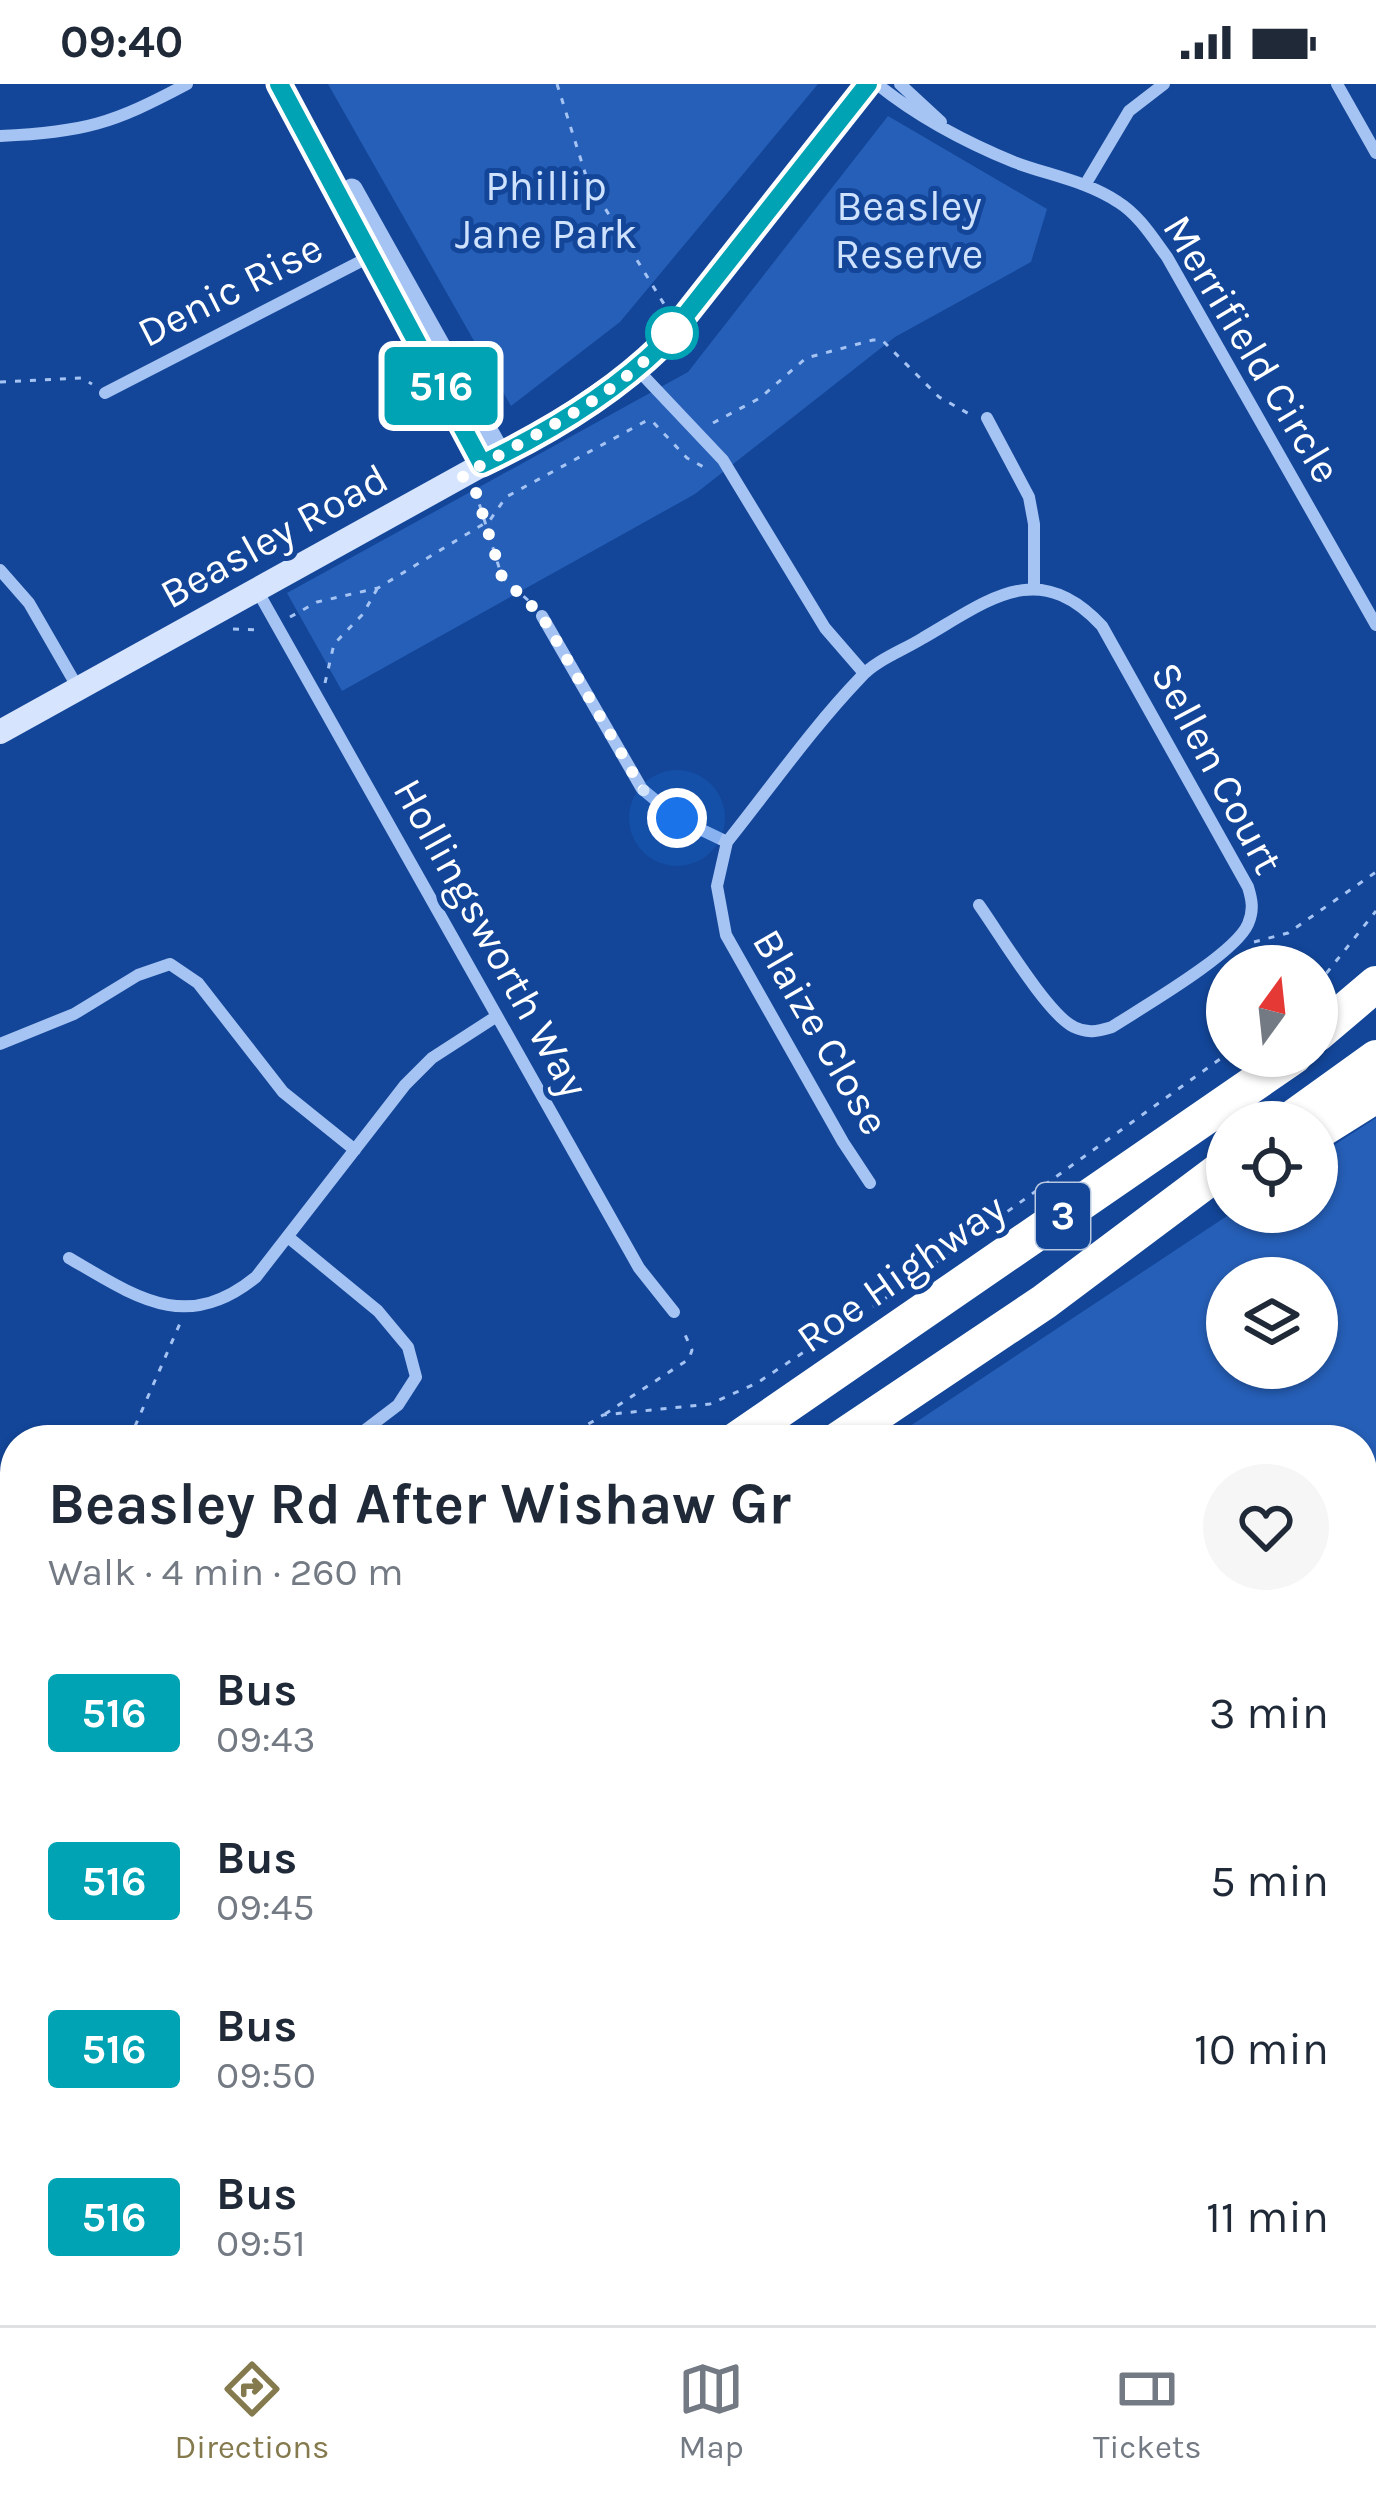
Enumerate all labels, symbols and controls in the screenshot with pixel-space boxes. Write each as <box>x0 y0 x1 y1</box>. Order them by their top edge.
text: 09:40 <box>60 16 183 68</box>
park label: Phillip Jane Park <box>455 161 637 259</box>
park label: Beasley Reserve <box>835 181 983 279</box>
street label: Merrifield Circle <box>1152 206 1352 492</box>
street label: Denic Rise <box>129 222 331 358</box>
unlabelled marker <box>647 308 697 358</box>
line badge: 516 <box>372 347 510 425</box>
text: 516 <box>409 361 473 411</box>
street label: Beasley Road <box>152 453 396 619</box>
street label: Sellen Court <box>1140 654 1294 882</box>
street label: Hollingsworth Way <box>383 770 599 1106</box>
your location <box>647 788 707 848</box>
street label: Blaize Close <box>742 920 900 1144</box>
north arrow <box>1206 945 1338 1077</box>
map controls <box>1206 945 1338 1389</box>
button: locate <box>1206 1101 1338 1233</box>
street label: Roe Highway <box>787 1183 1015 1363</box>
road number: 3 <box>1036 1183 1090 1249</box>
button: layers <box>1206 1257 1338 1389</box>
button: heart <box>1203 1464 1329 1590</box>
text: Beasley Rd After Wishaw Gr <box>48 1471 791 1537</box>
text: Walk · 4 min · 260 m <box>48 1549 403 1595</box>
text: Bus <box>216 1664 297 1716</box>
text: 3 min <box>1209 1687 1329 1739</box>
text: 516 <box>82 1688 146 1738</box>
text: 09:43 <box>216 1716 316 1762</box>
text: Bus <box>216 1832 297 1884</box>
text: 5 min <box>1210 1855 1329 1907</box>
text: 516 <box>82 1856 146 1906</box>
text: 09:45 <box>216 1884 315 1930</box>
text: Bus <box>216 2000 297 2052</box>
text: 10 min <box>1194 2023 1329 2075</box>
text: 516 <box>82 2024 146 2074</box>
text: 09:50 <box>216 2052 316 2098</box>
text: Bus <box>216 2168 297 2220</box>
text: 11 min <box>1206 2191 1329 2243</box>
text: 516 <box>82 2192 146 2242</box>
text: 09:51 <box>216 2220 306 2266</box>
tab: Directions <box>174 2356 329 2466</box>
tab: Map <box>678 2356 744 2466</box>
tab: Tickets <box>1093 2356 1202 2466</box>

